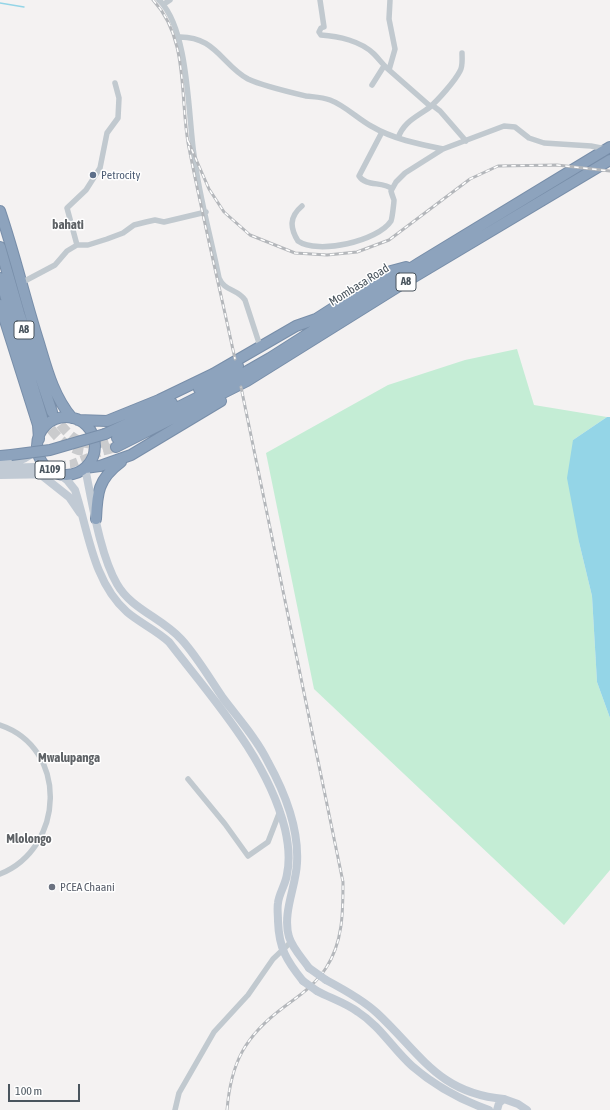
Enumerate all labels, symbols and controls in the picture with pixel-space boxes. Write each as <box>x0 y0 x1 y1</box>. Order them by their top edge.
place label: Petrocity <box>101 168 140 182</box>
marker: Petrocity <box>88 170 98 180</box>
district label: bahati <box>52 217 84 233</box>
street label: Mombasa Road <box>326 261 392 309</box>
road number: A8 <box>396 273 416 291</box>
road number: A8 <box>14 321 34 339</box>
road number: A109 <box>35 461 65 479</box>
district label: Mwalupanga <box>38 750 100 766</box>
district label: Mlolongo <box>6 831 52 847</box>
place label: PCEA Chaani <box>60 880 115 894</box>
marker: PCEA Chaani <box>47 882 57 892</box>
scale bar <box>10 1076 82 1102</box>
text: 100 m <box>15 1084 42 1098</box>

